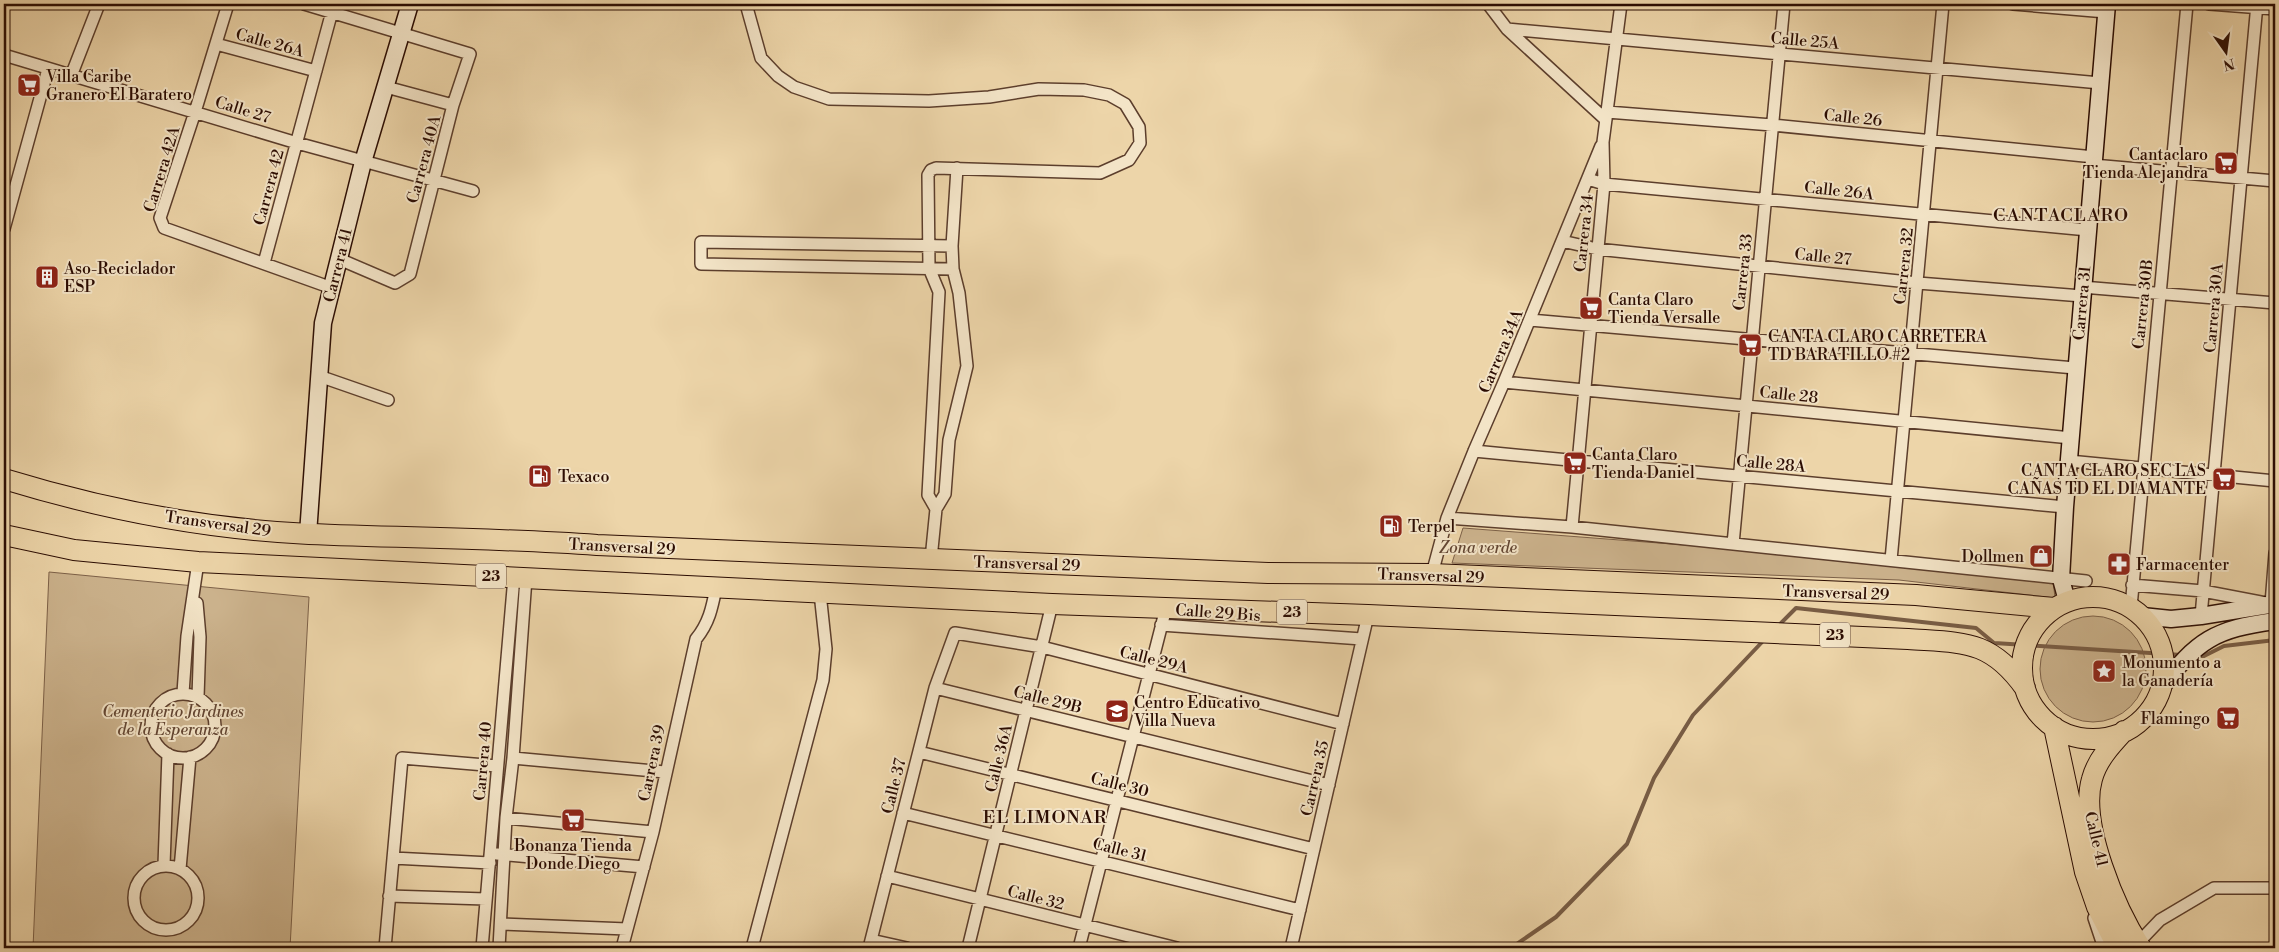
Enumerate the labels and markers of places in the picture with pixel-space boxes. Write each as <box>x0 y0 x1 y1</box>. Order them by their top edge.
place label: Villa Caribe Granero El Baratero <box>45 67 192 105</box>
supermarket icon: Villa Caribe Granero El Baratero <box>16 72 42 98</box>
place label: Cantaclaro Tienda Alejandra <box>2083 145 2209 183</box>
supermarket icon: Cantaclaro Tienda Alejandra <box>2213 150 2239 176</box>
place label: Aso-Reciclador ESP <box>63 259 176 297</box>
building icon: Aso-Reciclador ESP <box>34 264 60 290</box>
place label: Canta Claro Tienda Versalle <box>1608 290 1720 328</box>
supermarket icon: Canta Claro Tienda Versalle <box>1578 295 1604 321</box>
place label: CANTA CLARO CARRETERA TD BARATILLO #2 <box>1768 327 1988 365</box>
supermarket icon: CANTA CLARO CARRETERA TD BARATILLO #2 <box>1737 332 1763 358</box>
place label: Canta Claro Tienda Daniel <box>1592 445 1695 483</box>
supermarket icon: Canta Claro Tienda Daniel <box>1562 450 1588 476</box>
place label: CANTA CLARO SEC LAS CAÑAS TD EL DIAMANTE <box>2008 461 2206 499</box>
fuel station icon: Texaco <box>527 463 553 489</box>
supermarket icon: CANTA CLARO SEC LAS CAÑAS TD EL DIAMANTE <box>2211 466 2237 492</box>
place label: Texaco <box>558 467 609 487</box>
fuel station icon: Terpel <box>1378 513 1404 539</box>
place label: Terpel <box>1408 517 1456 537</box>
shop icon: Dollmen <box>2028 543 2054 569</box>
place label: Dollmen <box>1961 547 2024 567</box>
pharmacy icon: Farmacenter <box>2106 551 2132 577</box>
place label: Farmacenter <box>2136 555 2229 575</box>
place label: Monumento a la Ganadería <box>2122 653 2222 691</box>
place icon: Monumento a la Ganadería <box>2091 658 2117 684</box>
place label: Centro Educativo Villa Nueva <box>1133 693 1260 731</box>
school or university icon: Centro Educativo Villa Nueva <box>1104 698 1130 724</box>
supermarket icon: Flamingo <box>2215 705 2241 731</box>
place label: Flamingo <box>2141 709 2210 729</box>
supermarket icon: Bonanza Tienda Donde Diego <box>560 807 586 833</box>
place label: Bonanza Tienda Donde Diego <box>513 836 633 874</box>

